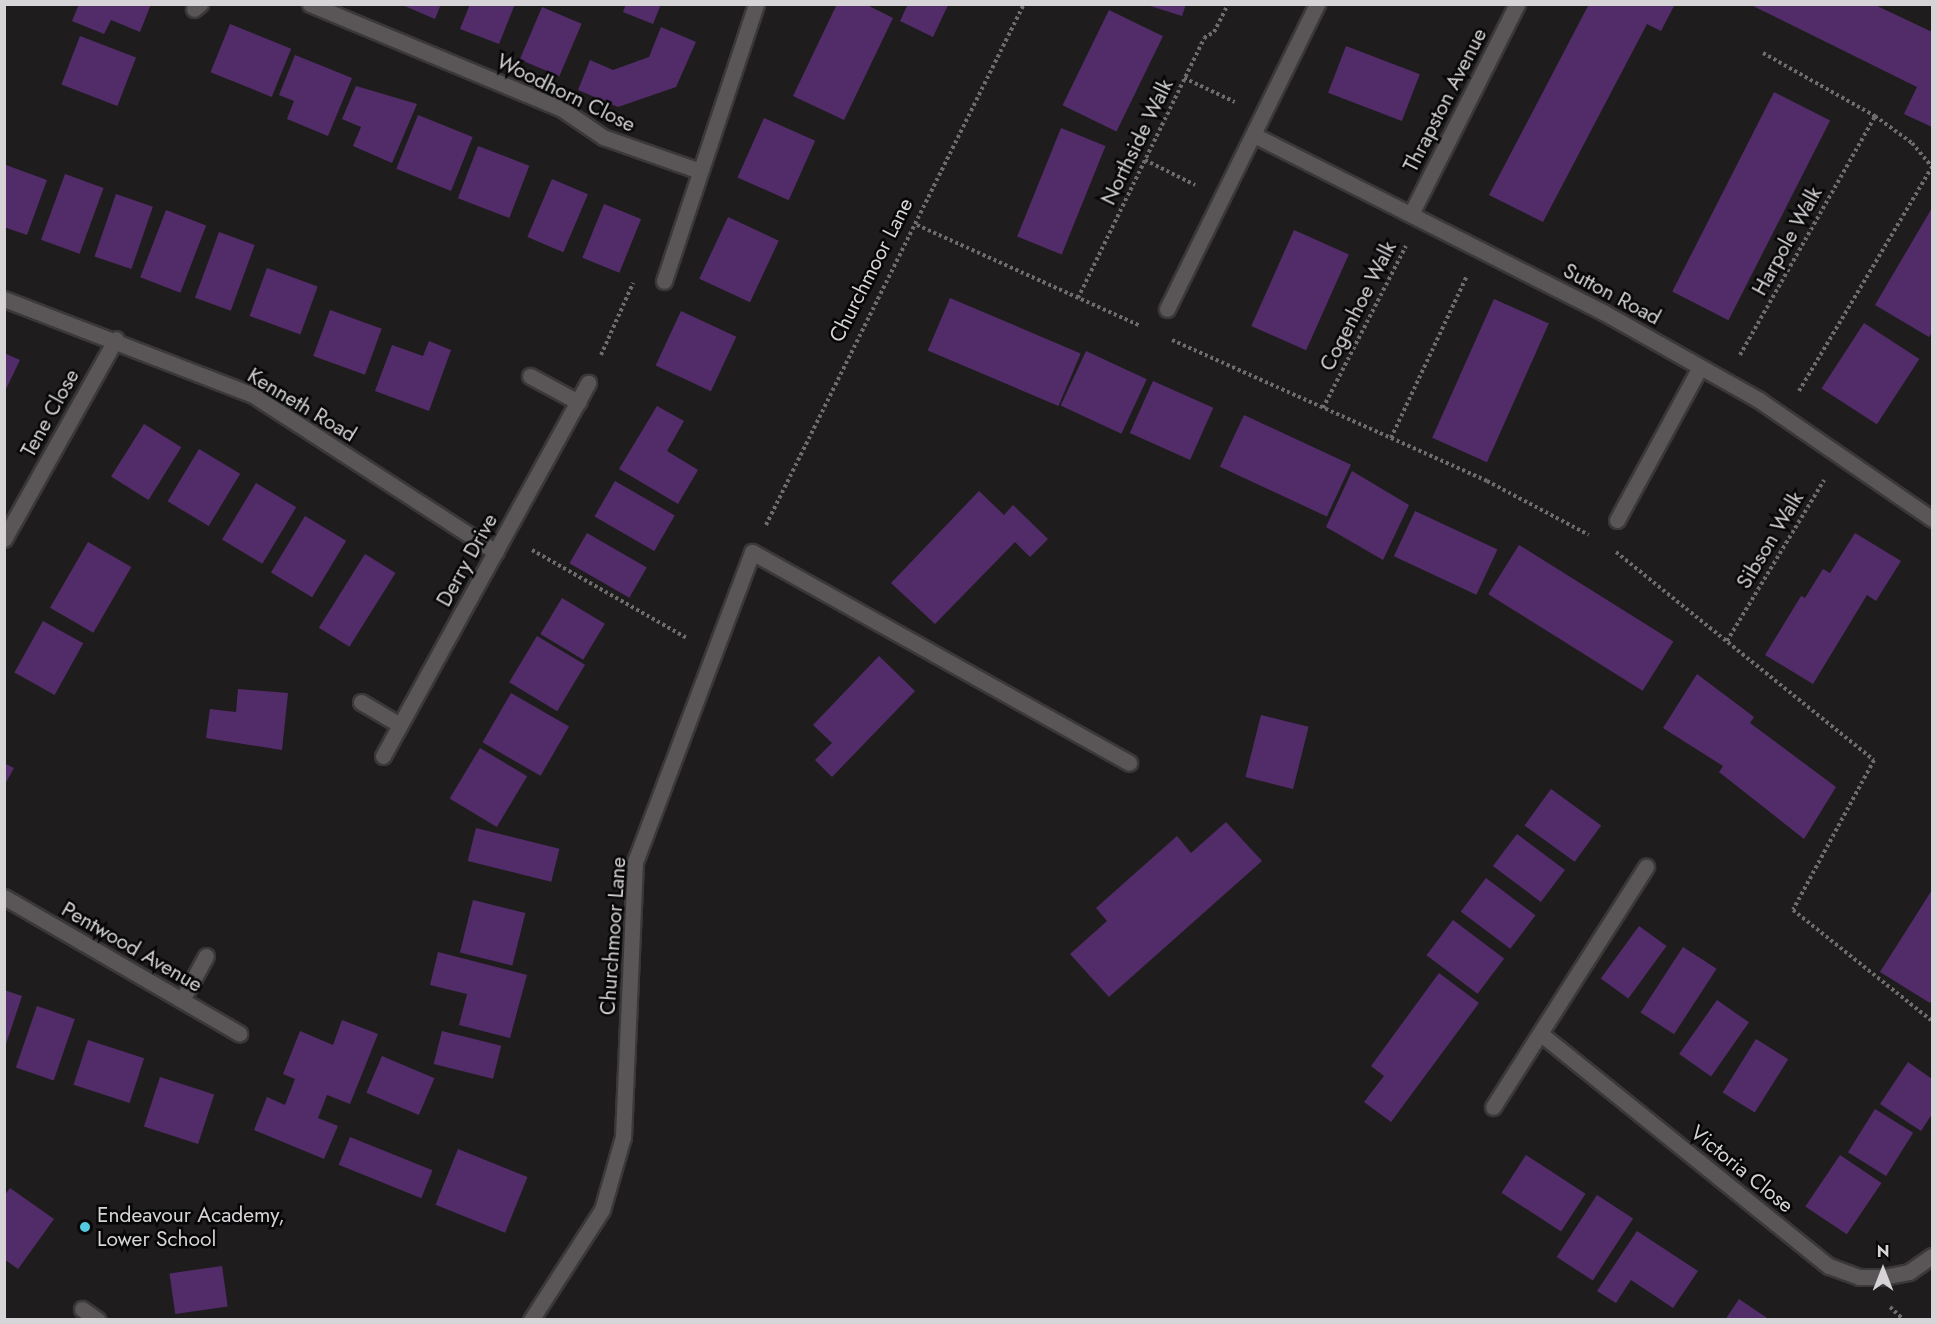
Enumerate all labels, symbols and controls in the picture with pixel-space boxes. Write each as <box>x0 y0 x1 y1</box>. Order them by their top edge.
street label: Thrapston Avenue <box>1398 24 1492 176</box>
street label: Woodhorn Close <box>493 49 639 137</box>
street label: Northside Walk <box>1096 75 1178 209</box>
street label: Harpole Walk <box>1747 182 1827 300</box>
street label: Churchmoor Lane <box>824 194 918 346</box>
street label: Cogenhoe Walk <box>1315 237 1401 375</box>
street label: Sutton Road <box>1559 258 1665 330</box>
street label: Kenneth Road <box>243 363 361 447</box>
street label: Tene Close <box>16 365 84 461</box>
street label: Sibson Walk <box>1731 487 1809 593</box>
street label: Derry Drive <box>431 509 503 611</box>
street label: Churchmoor Lane <box>595 856 631 1016</box>
street label: Pentwood Avenue <box>57 897 207 997</box>
street label: Victoria Close <box>1686 1120 1798 1218</box>
place label: Endeavour Academy, Lower School <box>97 1202 285 1252</box>
marker: Endeavour Academy, Lower School <box>78 1220 92 1234</box>
north arrow <box>1853 1240 1913 1300</box>
text: N <box>1877 1240 1889 1263</box>

